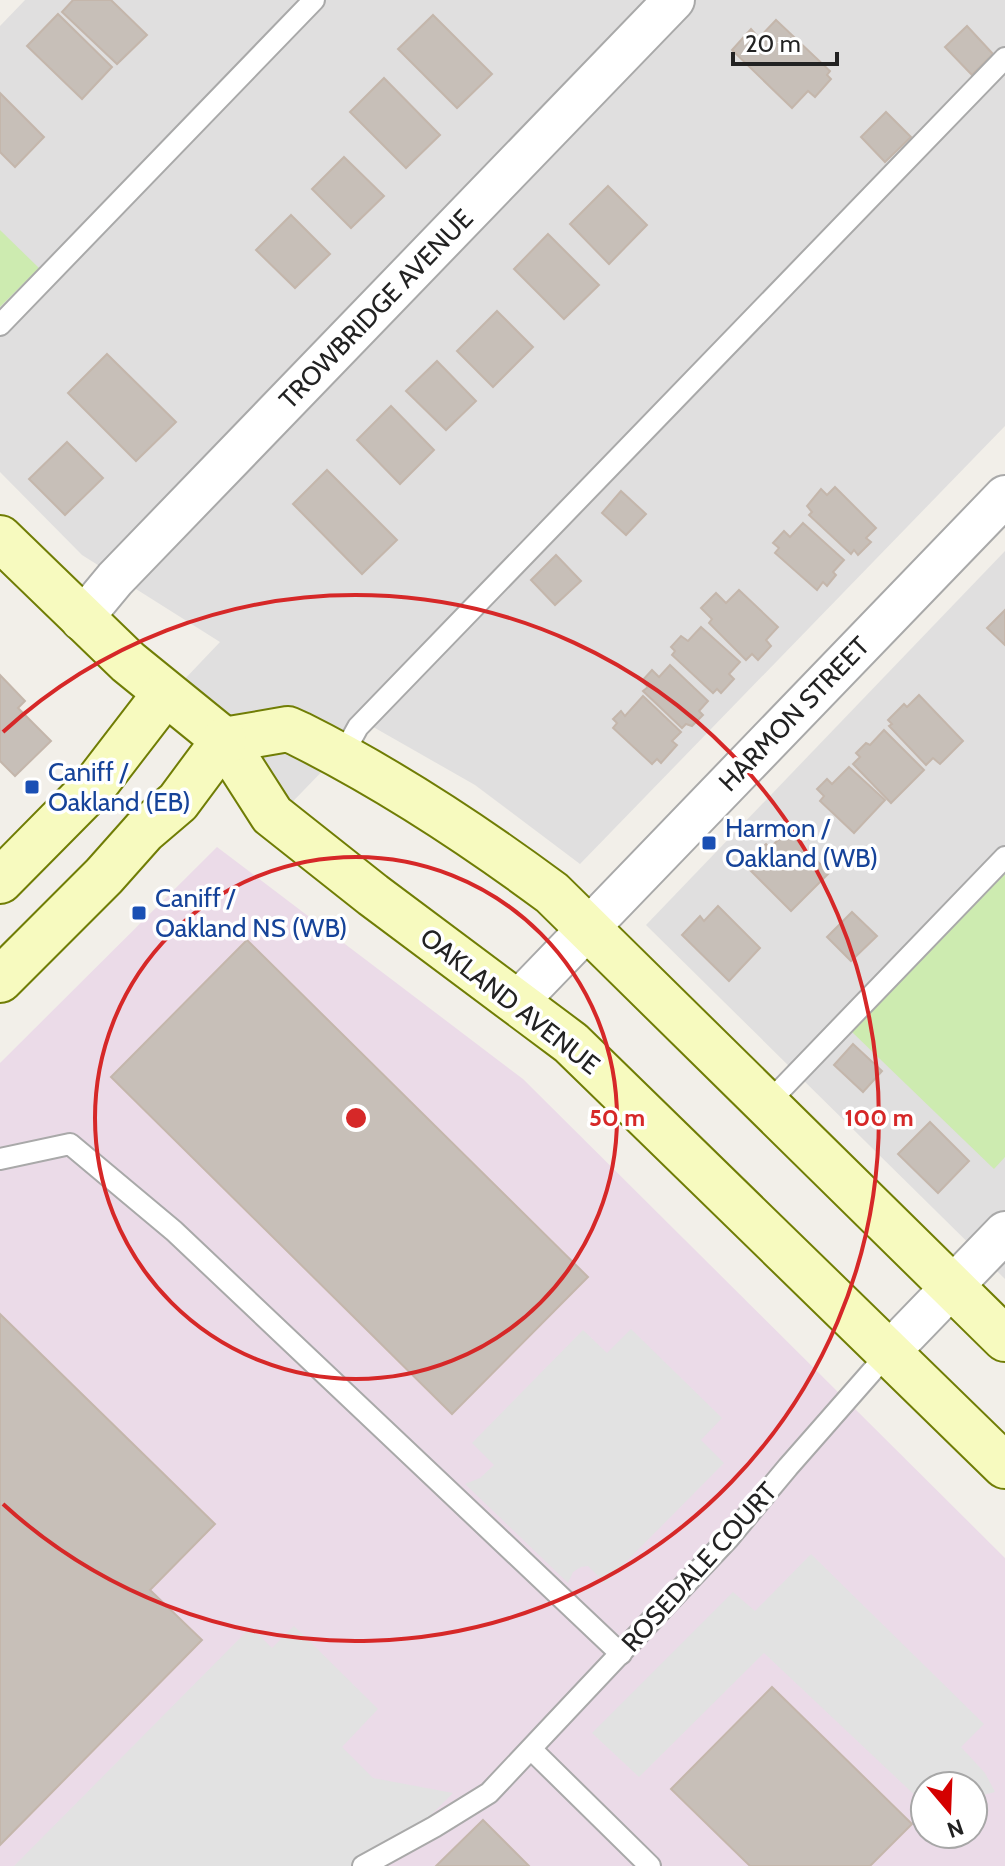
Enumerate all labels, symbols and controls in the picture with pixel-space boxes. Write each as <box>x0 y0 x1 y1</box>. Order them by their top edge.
scale bar <box>733 16 837 66</box>
text: 20 m <box>745 29 801 58</box>
street label: TROWBRIDGE AVENUE <box>272 203 480 415</box>
street label: HARMON STREET <box>712 630 876 798</box>
place label: Caniff / Oakland (EB) <box>48 756 191 818</box>
marker: Caniff / Oakland (EB) <box>23 778 41 796</box>
place label: Harmon / Oakland (WB) <box>725 812 878 874</box>
marker: Harmon / Oakland (WB) <box>700 834 718 852</box>
place label: Caniff / Oakland NS (WB) <box>155 882 347 944</box>
marker: Caniff / Oakland NS (WB) <box>130 904 148 922</box>
street label: OAKLAND AVENUE <box>414 921 606 1081</box>
text: 50 m <box>589 1103 645 1132</box>
text: 100 m <box>844 1103 914 1132</box>
centre of rings <box>342 1104 370 1132</box>
street label: ROSEDALE COURT <box>615 1476 784 1658</box>
north arrow <box>909 1770 989 1850</box>
text: N <box>944 1813 967 1844</box>

